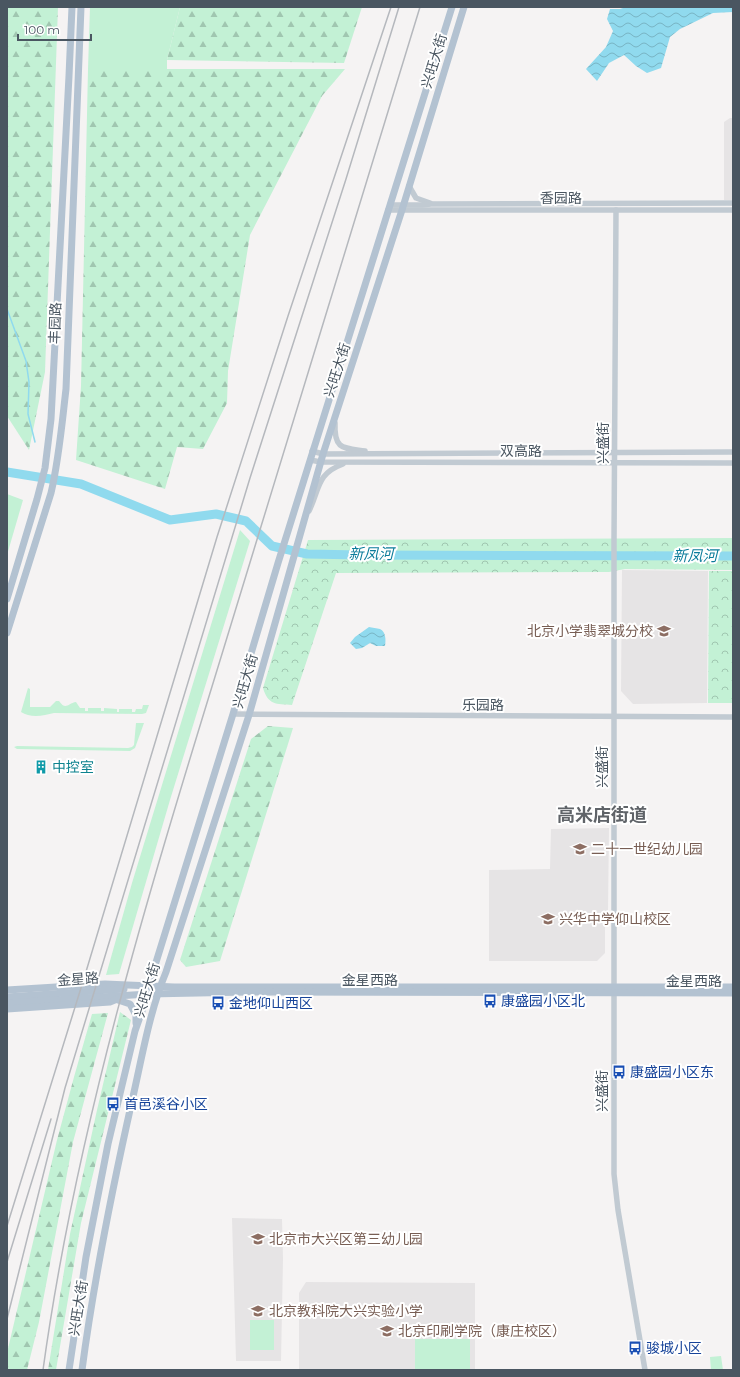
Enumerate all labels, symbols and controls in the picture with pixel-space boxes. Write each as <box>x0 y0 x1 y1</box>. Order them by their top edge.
scale bar <box>18 16 91 42</box>
text: 100 m <box>24 22 60 37</box>
street label: 兴旺大街 <box>417 32 451 90</box>
street label: 香园路 <box>540 189 582 207</box>
street label: 丰园路 <box>45 302 65 344</box>
street label: 兴旺大街 <box>320 341 354 399</box>
street label: 兴盛街 <box>594 422 612 464</box>
street label: 双高路 <box>500 442 542 460</box>
water label: 新凤河 <box>348 544 396 563</box>
water label: 新凤河 <box>672 546 720 565</box>
place label: 北京小学翡翠城分校 <box>527 622 653 640</box>
school or university icon: 北京小学翡翠城分校 <box>656 623 672 639</box>
street label: 兴旺大街 <box>229 652 261 710</box>
street label: 乐园路 <box>462 696 504 714</box>
street label: 兴盛街 <box>593 746 611 788</box>
place label: 中控室 <box>52 758 94 776</box>
building icon: 中控室 <box>33 759 49 775</box>
district label: 高米店街道 <box>557 804 647 826</box>
place label: 二十一世纪幼儿园 <box>591 840 703 858</box>
school or university icon: 二十一世纪幼儿园 <box>572 841 588 857</box>
place label: 兴华中学仰山校区 <box>559 910 671 928</box>
school or university icon: 兴华中学仰山校区 <box>540 911 556 927</box>
street label: 兴旺大街 <box>130 961 164 1019</box>
street label: 金星路 <box>56 969 100 989</box>
street label: 金星西路 <box>342 971 398 989</box>
street label: 金星西路 <box>666 972 722 990</box>
place label: 康盛园小区北 <box>501 992 585 1010</box>
bus stop icon: 康盛园小区北 <box>482 993 498 1009</box>
place label: 金地仰山西区 <box>229 994 313 1012</box>
bus stop icon: 金地仰山西区 <box>210 995 226 1011</box>
place label: 康盛园小区东 <box>630 1063 714 1081</box>
bus stop icon: 康盛园小区东 <box>611 1064 627 1080</box>
street label: 兴盛街 <box>593 1070 611 1112</box>
place label: 首邑溪谷小区 <box>124 1095 208 1113</box>
bus stop icon: 首邑溪谷小区 <box>105 1096 121 1112</box>
place label: 北京市大兴区第三幼儿园 <box>269 1230 423 1248</box>
school or university icon: 北京市大兴区第三幼儿园 <box>250 1231 266 1247</box>
street label: 兴旺大街 <box>65 1279 91 1337</box>
place label: 北京教科院大兴实验小学 <box>269 1302 423 1320</box>
school or university icon: 北京教科院大兴实验小学 <box>250 1303 266 1319</box>
place label: 北京印刷学院（康庄校区） <box>398 1322 566 1340</box>
school or university icon: 北京印刷学院（康庄校区） <box>379 1323 395 1339</box>
place label: 骏城小区 <box>646 1339 702 1357</box>
bus stop icon: 骏城小区 <box>627 1340 643 1356</box>

